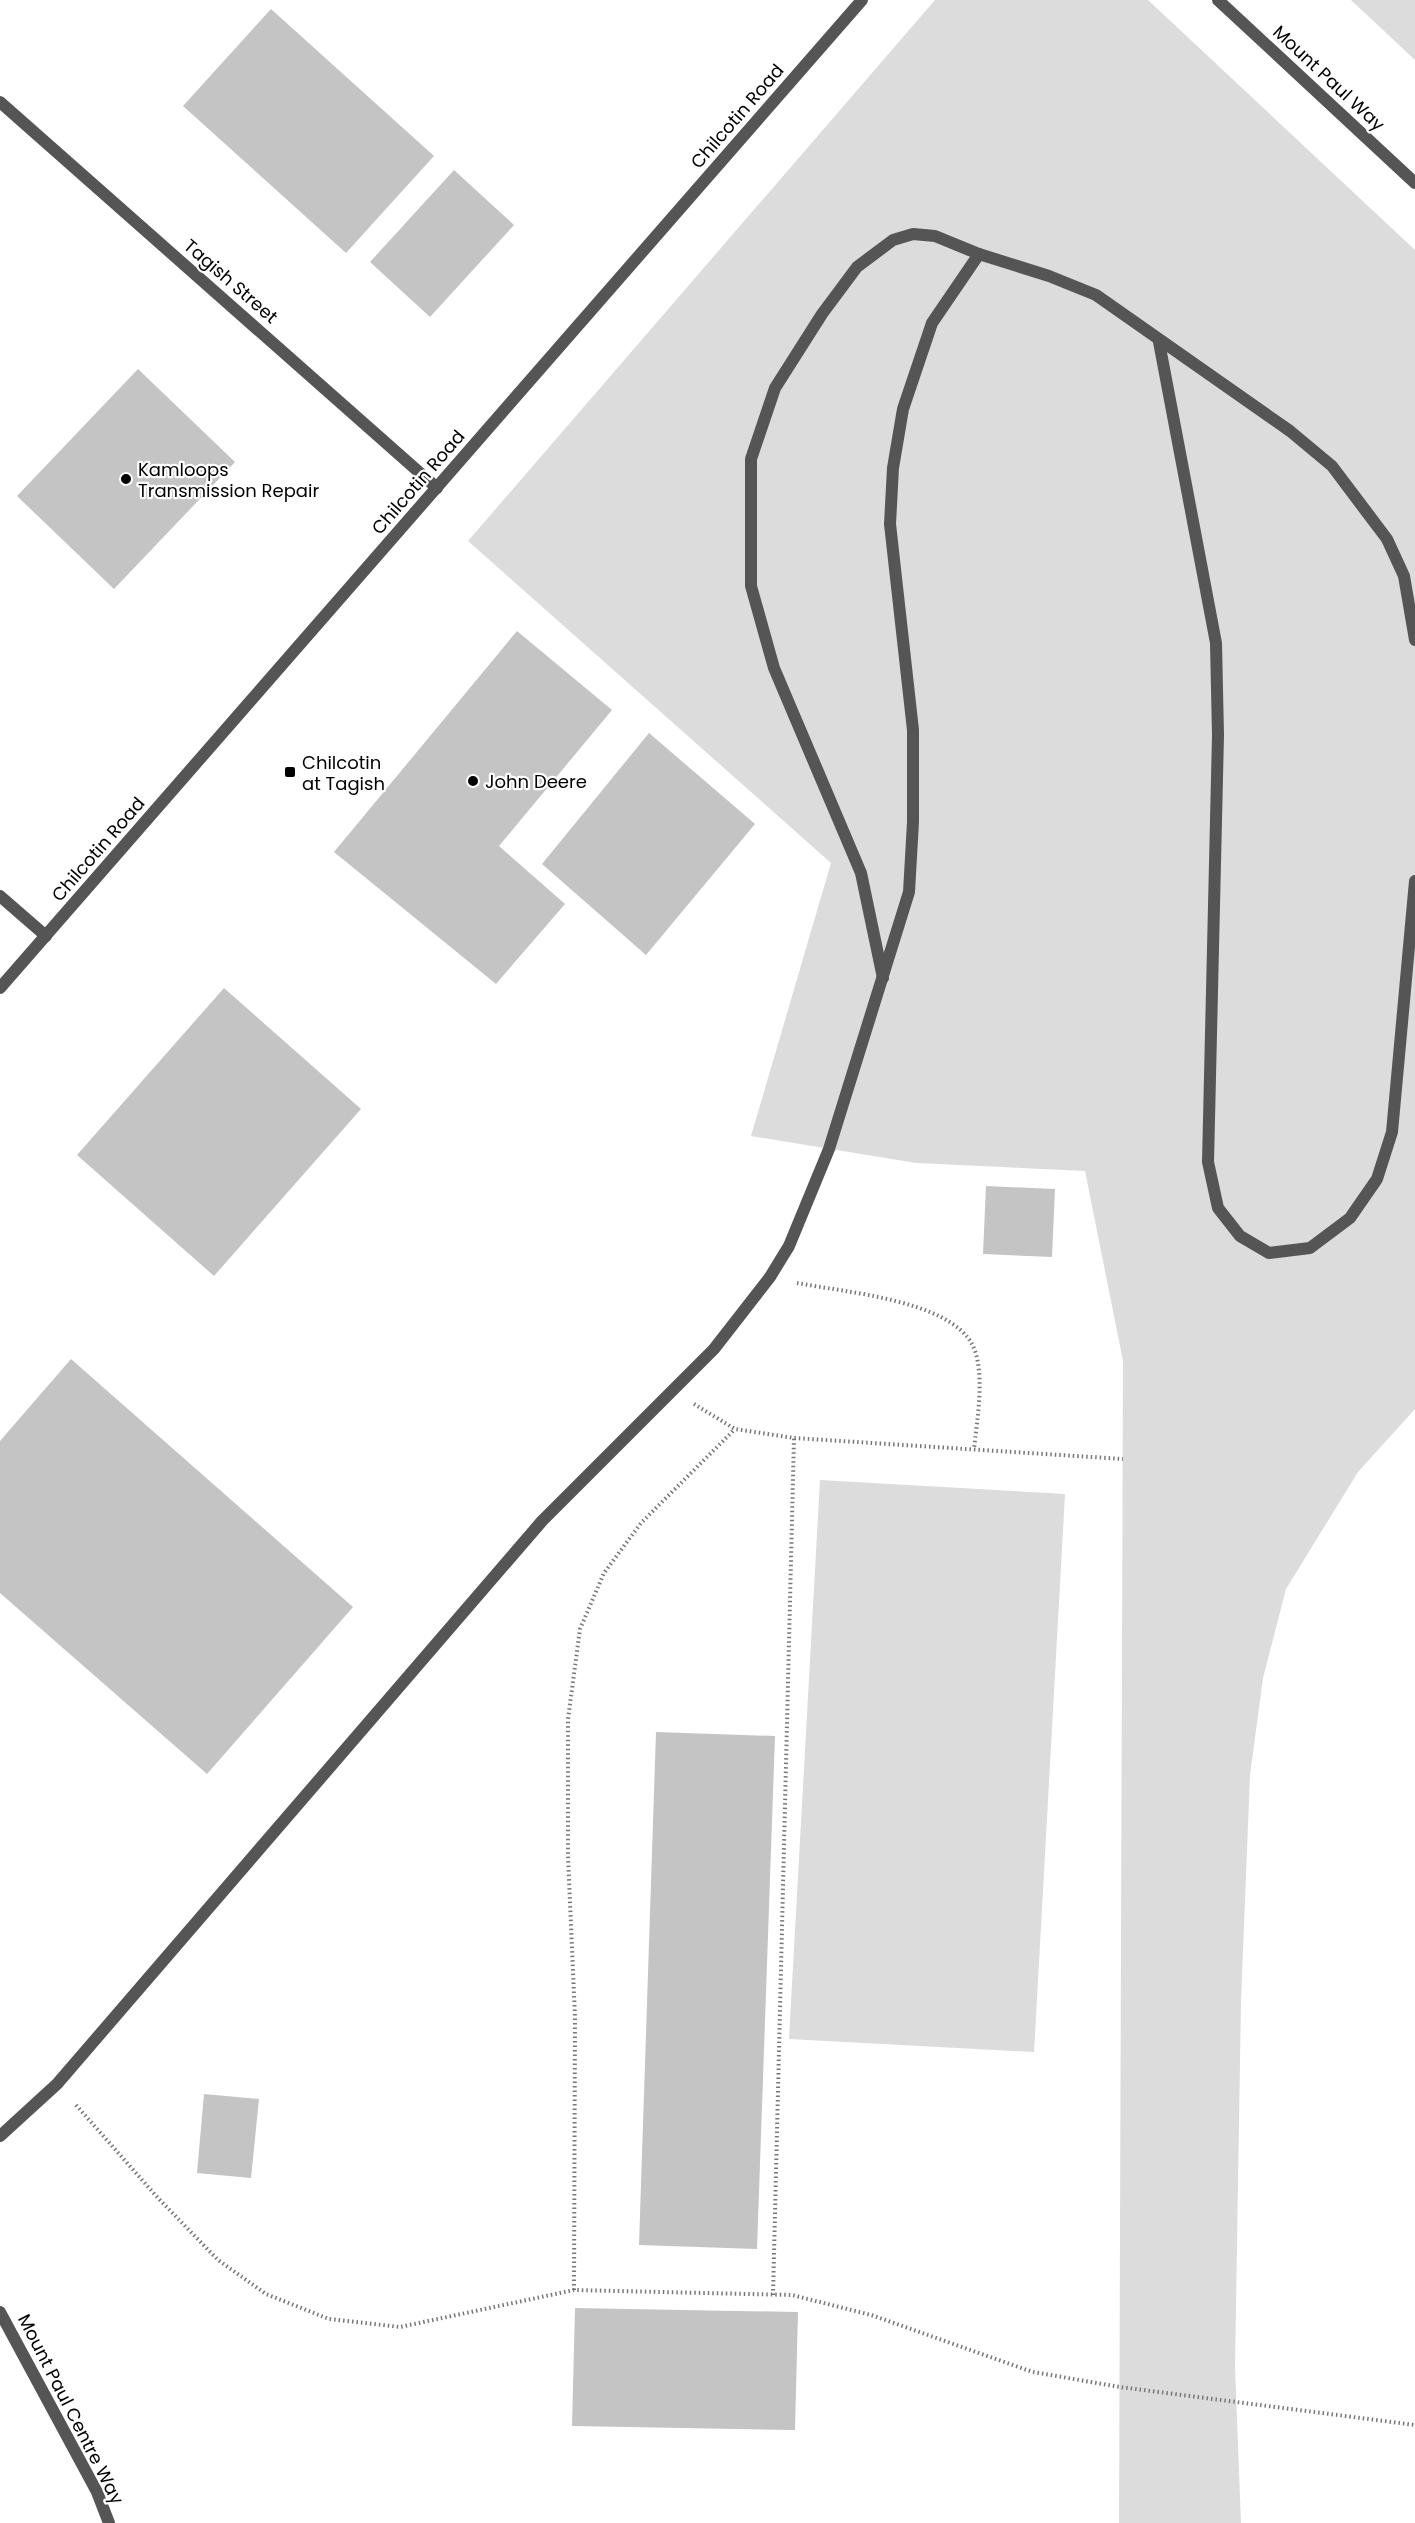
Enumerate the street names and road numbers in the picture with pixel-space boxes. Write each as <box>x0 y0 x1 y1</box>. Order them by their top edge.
street label: Mount Paul Way <box>1268 20 1390 136</box>
street label: Chilcotin Road <box>685 58 789 174</box>
street label: Tagish Street <box>179 233 283 329</box>
street label: Chilcotin Road <box>366 424 470 540</box>
street label: Chilcotin Road <box>46 791 150 907</box>
street label: Mount Paul Centre Way <box>12 2310 130 2508</box>

